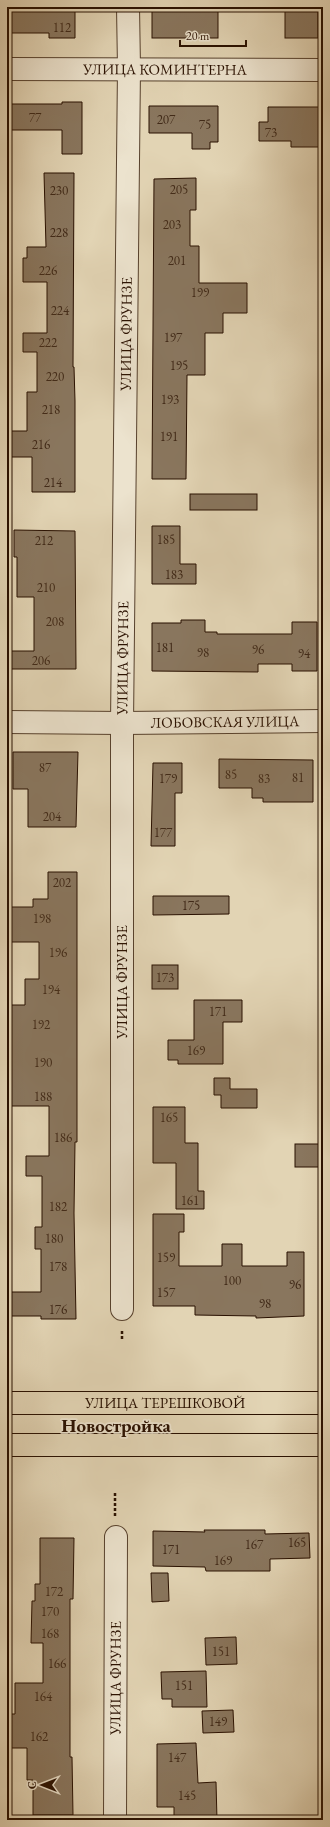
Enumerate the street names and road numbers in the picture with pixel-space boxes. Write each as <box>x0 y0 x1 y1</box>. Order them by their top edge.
street label: УЛИЦА КОМИНТЕРНА <box>82 59 248 79</box>
street label: УЛИЦА ФРУНЗЕ <box>116 276 136 392</box>
street label: УЛИЦА ФРУНЗЕ <box>112 600 132 716</box>
street label: ЛОБОВСКАЯ УЛИЦА <box>151 711 300 732</box>
street label: УЛИЦА ФРУНЗЕ <box>112 925 131 1040</box>
street label: УЛИЦА ТЕРЕШКОВОЙ <box>84 1393 245 1412</box>
street label: УЛИЦА ФРУНЗЕ <box>105 1620 125 1736</box>

